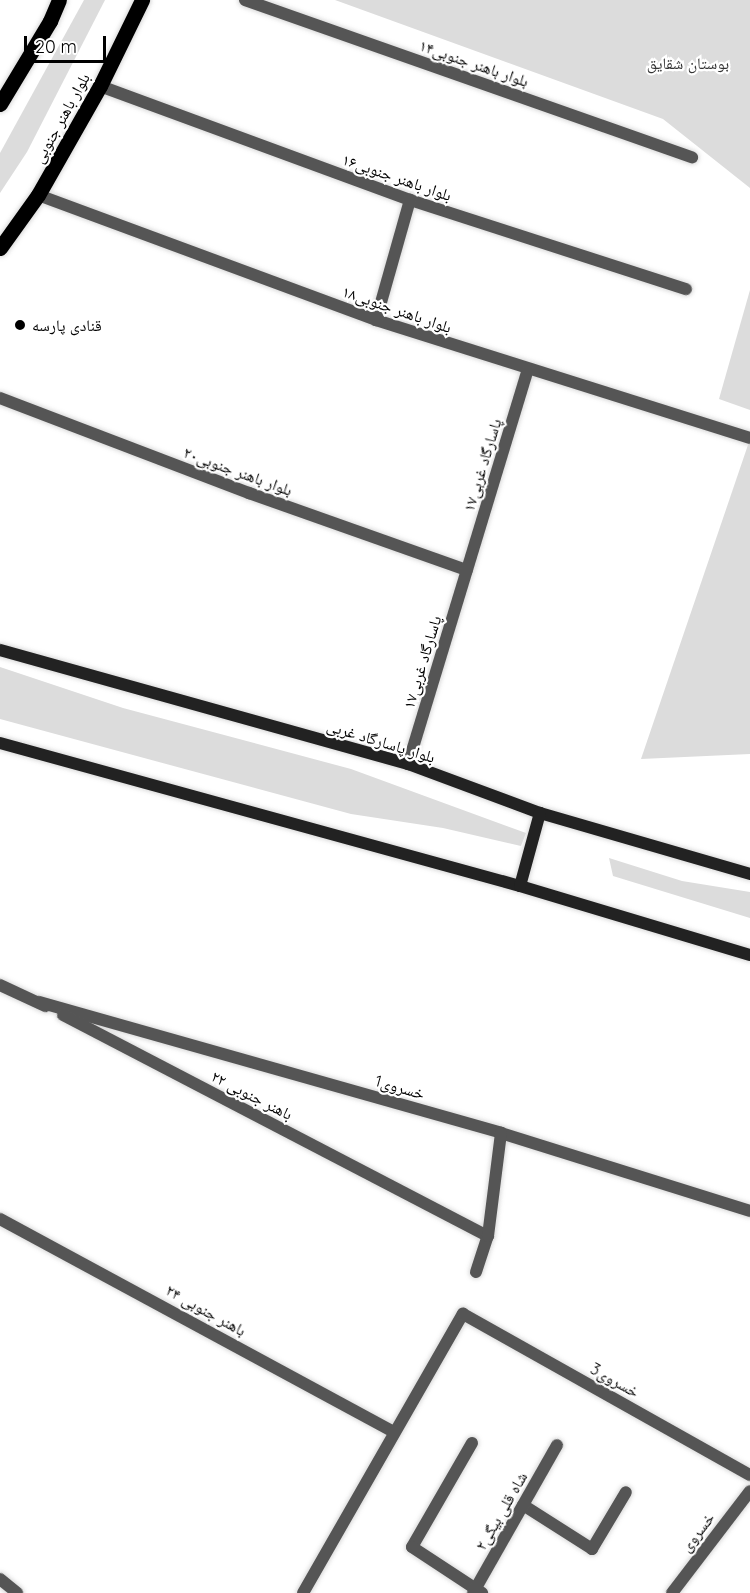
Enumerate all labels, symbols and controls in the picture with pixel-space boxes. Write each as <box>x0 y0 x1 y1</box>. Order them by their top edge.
scale bar <box>27 24 110 62</box>
text: 20 m <box>35 35 77 58</box>
street label: بلوار باهنر جنوبی۱۴ <box>417 35 531 91</box>
park label: بوستان شقایق <box>647 53 729 73</box>
street label: بلوار باهنر جنوبی <box>28 70 94 166</box>
street label: بلوار باهنر جنوبی۱۶ <box>340 149 454 205</box>
street label: ۱۸بلوار باهنر جنوبی <box>340 281 454 337</box>
place label: قنادی پارسه <box>32 315 102 335</box>
marker: قنادی پارسه <box>13 318 27 332</box>
street label: ۱۷پاسارگاد غربی <box>459 416 505 514</box>
street label: بلوار باهنر جنوبی۲۰ <box>181 442 295 500</box>
street label: پاسارگاد غربی۱۷ <box>399 613 445 711</box>
street label: بلوار پاسارگاد غربی <box>325 715 437 767</box>
street label: ۲۲ باهنر جنوبی <box>208 1066 296 1124</box>
street label: خسروى1 <box>373 1071 427 1103</box>
street label: ۲۴ باهنر جنوبی <box>163 1280 249 1340</box>
street label: 3خسروى <box>587 1359 643 1401</box>
street label: شاه قلی بیگی۲ <box>471 1468 531 1554</box>
street label: خسروى <box>676 1509 718 1555</box>

